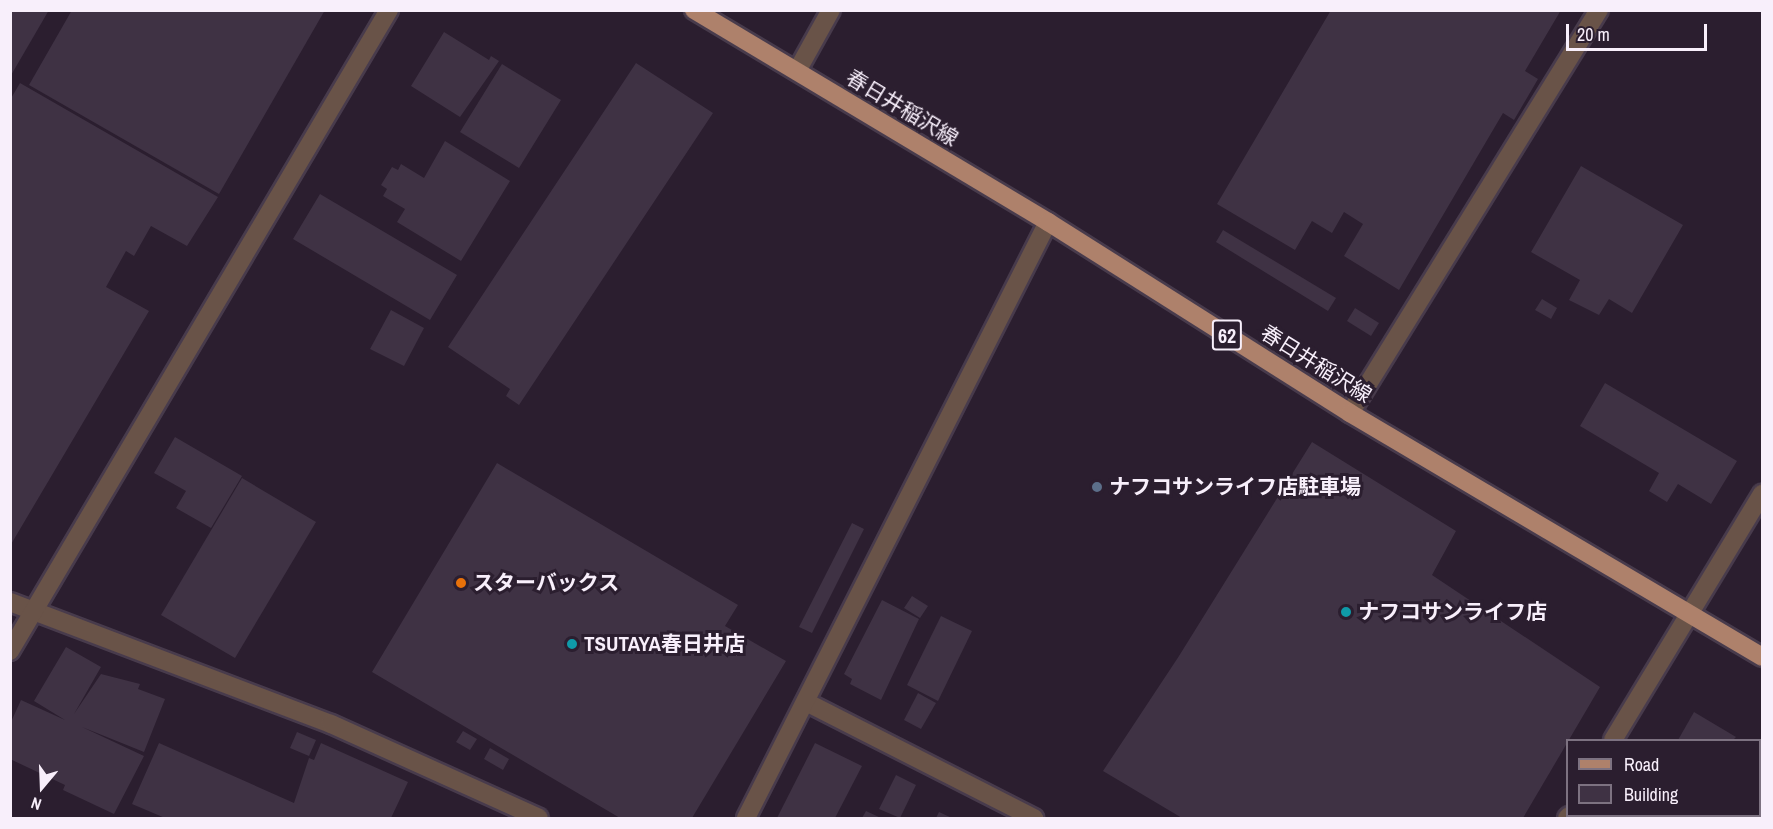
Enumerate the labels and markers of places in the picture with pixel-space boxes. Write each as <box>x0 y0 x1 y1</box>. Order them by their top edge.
place label: ナフコサンライフ店駐車場 <box>1109 474 1361 500</box>
marker: ナフコサンライフ店駐車場 <box>1090 480 1104 494</box>
place label: スターバックス <box>473 570 620 596</box>
marker: スターバックス <box>454 576 468 590</box>
place label: ナフコサンライフ店 <box>1358 599 1547 625</box>
marker: ナフコサンライフ店 <box>1339 605 1353 619</box>
place label: TSUTAYA春日井店 <box>584 631 745 657</box>
marker: TSUTAYA春日井店 <box>565 637 579 651</box>

